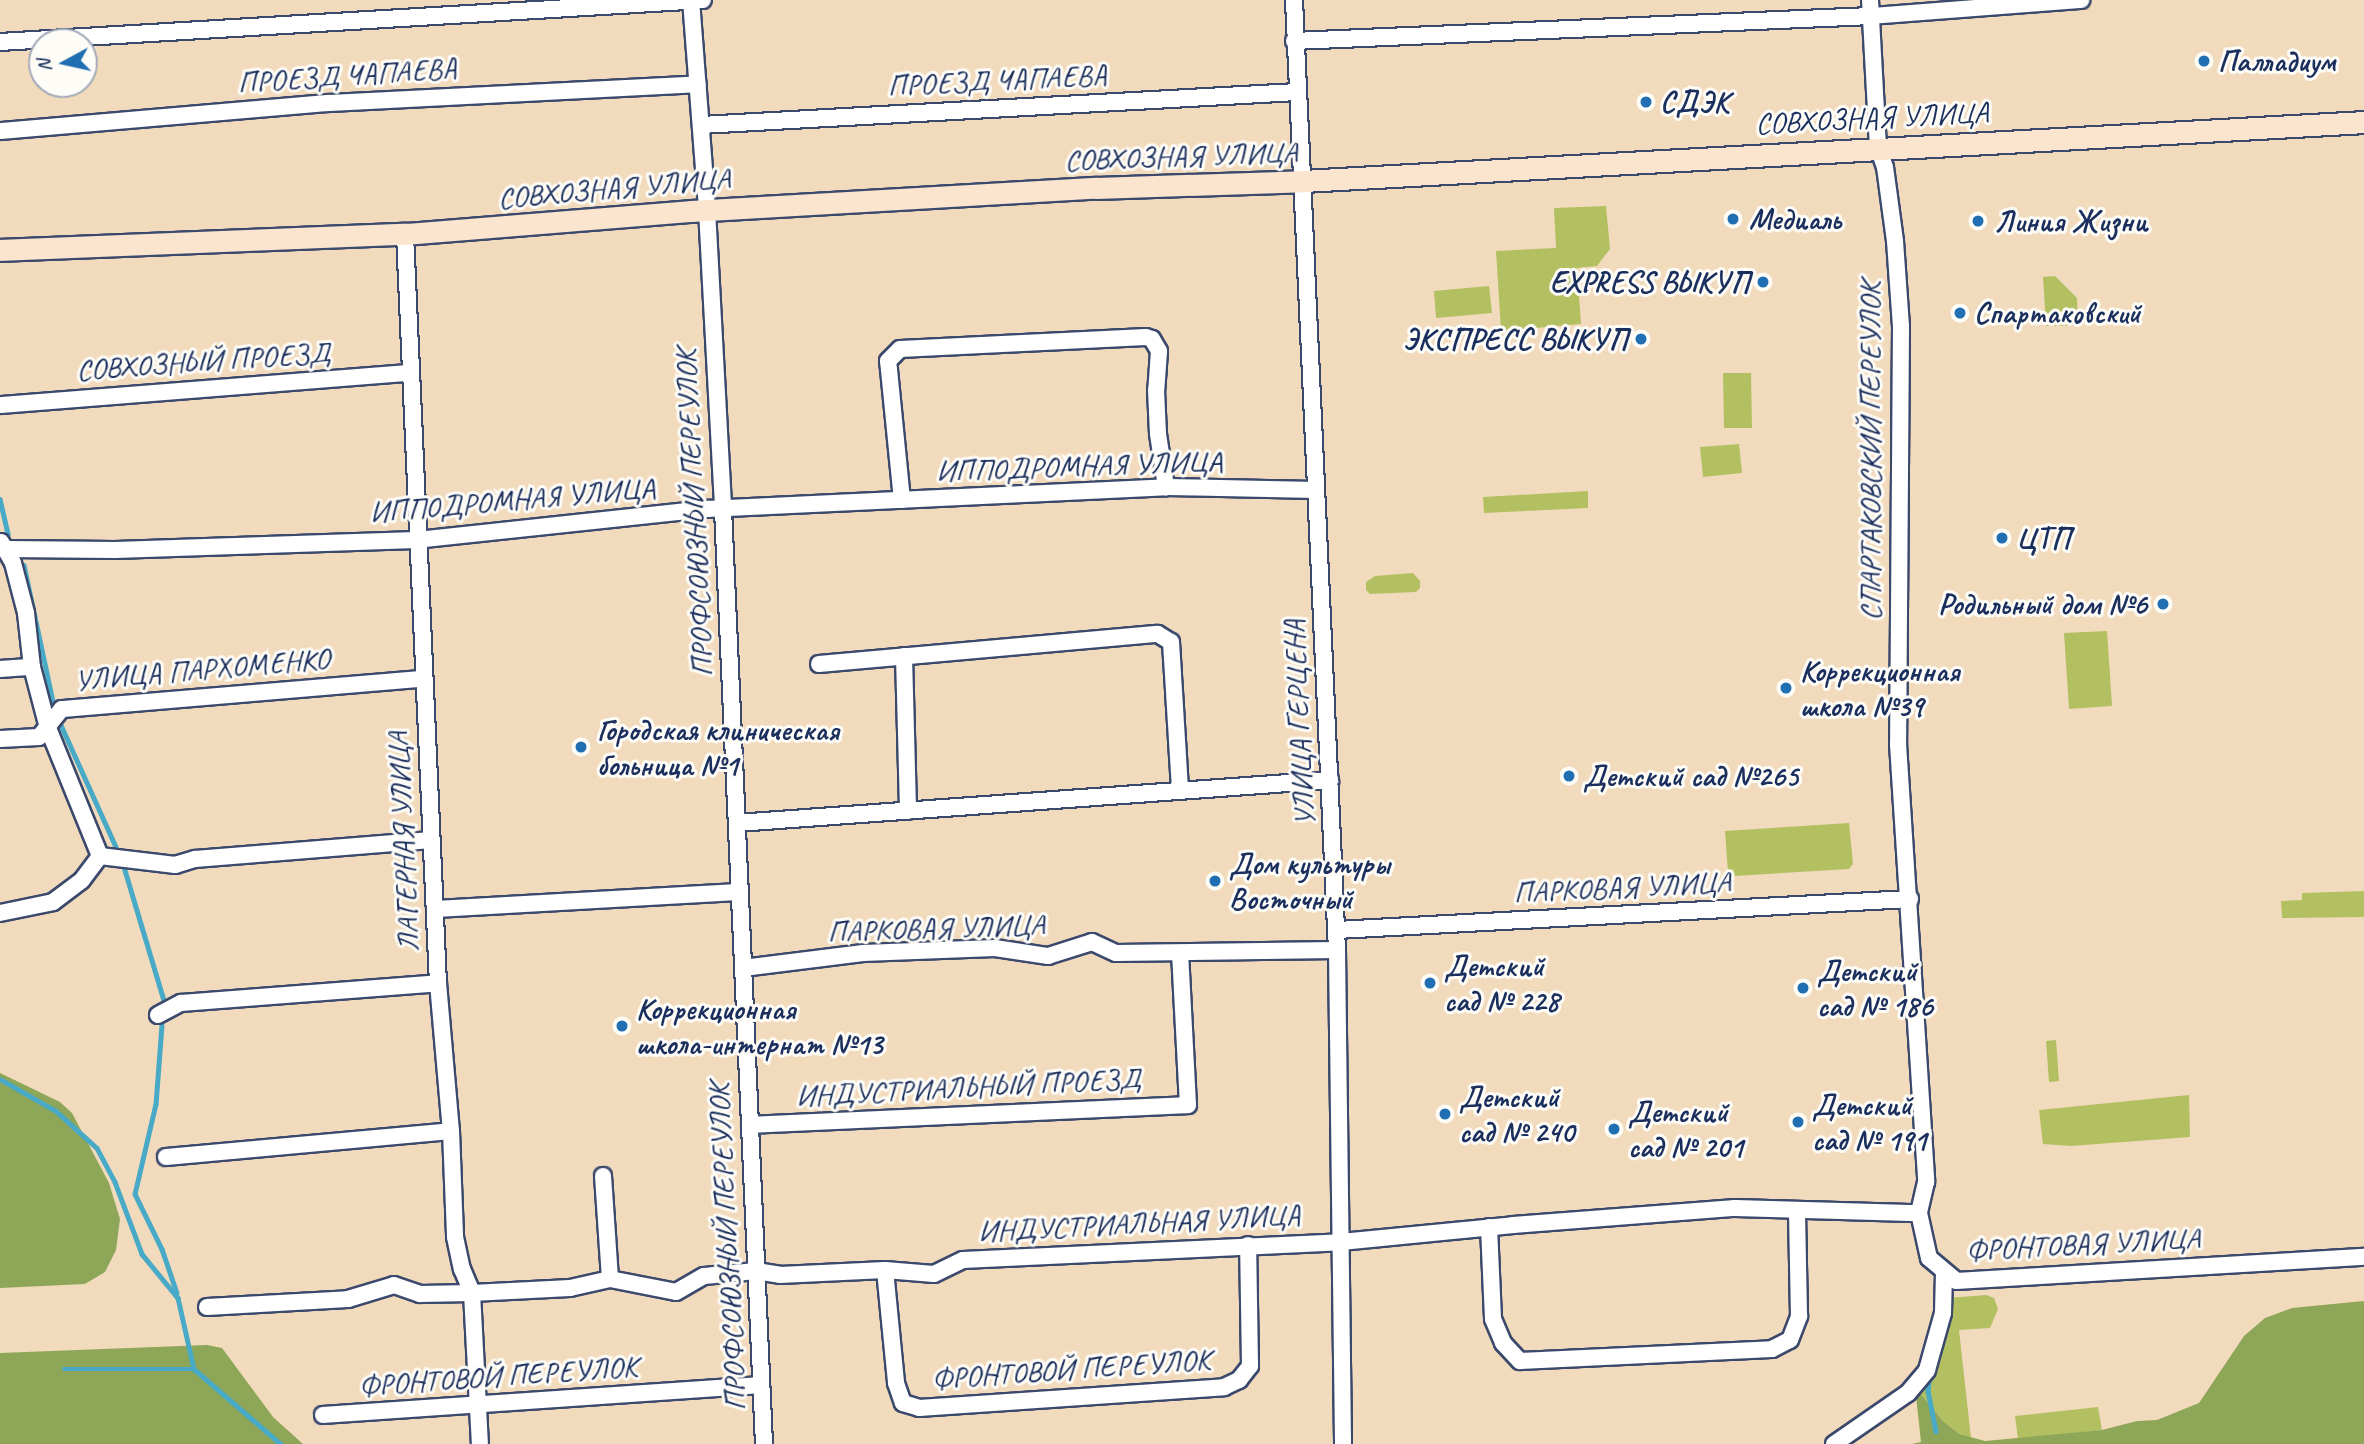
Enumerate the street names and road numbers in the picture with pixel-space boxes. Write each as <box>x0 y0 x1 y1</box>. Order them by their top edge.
street label: ПРОЕЗД ЧАПАЕВА <box>237 49 457 101</box>
street label: ПРОЕЗД ЧАПАЕВА <box>887 56 1107 104</box>
street label: СОВХОЗНАЯ УЛИЦА <box>1755 94 1989 142</box>
street label: СОВХОЗНАЯ УЛИЦА <box>1064 134 1298 178</box>
street label: СОВХОЗНАЯ УЛИЦА <box>497 160 731 216</box>
street label: СПАРТАКОВСКИЙ ПЕРЕУЛОК <box>1852 281 1888 621</box>
street label: СОВХОЗНЫЙ ПРОЕЗД <box>75 334 331 388</box>
street label: ПРОФСОЮЗНЫЙ ПЕРЕУЛОК <box>667 348 721 678</box>
street label: ИППОДРОМНАЯ УЛИЦА <box>936 443 1222 489</box>
street label: ИППОДРОМНАЯ УЛИЦА <box>369 470 655 530</box>
street label: УЛИЦА ГЕРЦЕНА <box>1276 619 1322 827</box>
street label: УЛИЦА ПАРХОМЕНКО <box>73 640 331 698</box>
street label: ЛАГЕРНАЯ УЛИЦА <box>379 731 427 953</box>
street label: ПАРКОВАЯ УЛИЦА <box>1512 863 1732 911</box>
street label: ПАРКОВАЯ УЛИЦА <box>827 906 1045 950</box>
street label: ИНДУСТРИАЛЬНЫЙ ПРОЕЗД <box>795 1060 1141 1114</box>
street label: ПРОФСОЮЗНЫЙ ПЕРЕУЛОК <box>700 1082 754 1412</box>
street label: ИНДУСТРИАЛЬНАЯ УЛИЦА <box>977 1197 1301 1249</box>
street label: ФРОНТОВАЯ УЛИЦА <box>1965 1220 2201 1268</box>
street label: ФРОНТОВОЙ ПЕРЕУЛОК <box>931 1341 1211 1397</box>
street label: ФРОНТОВОЙ ПЕРЕУЛОК <box>358 1348 638 1404</box>

